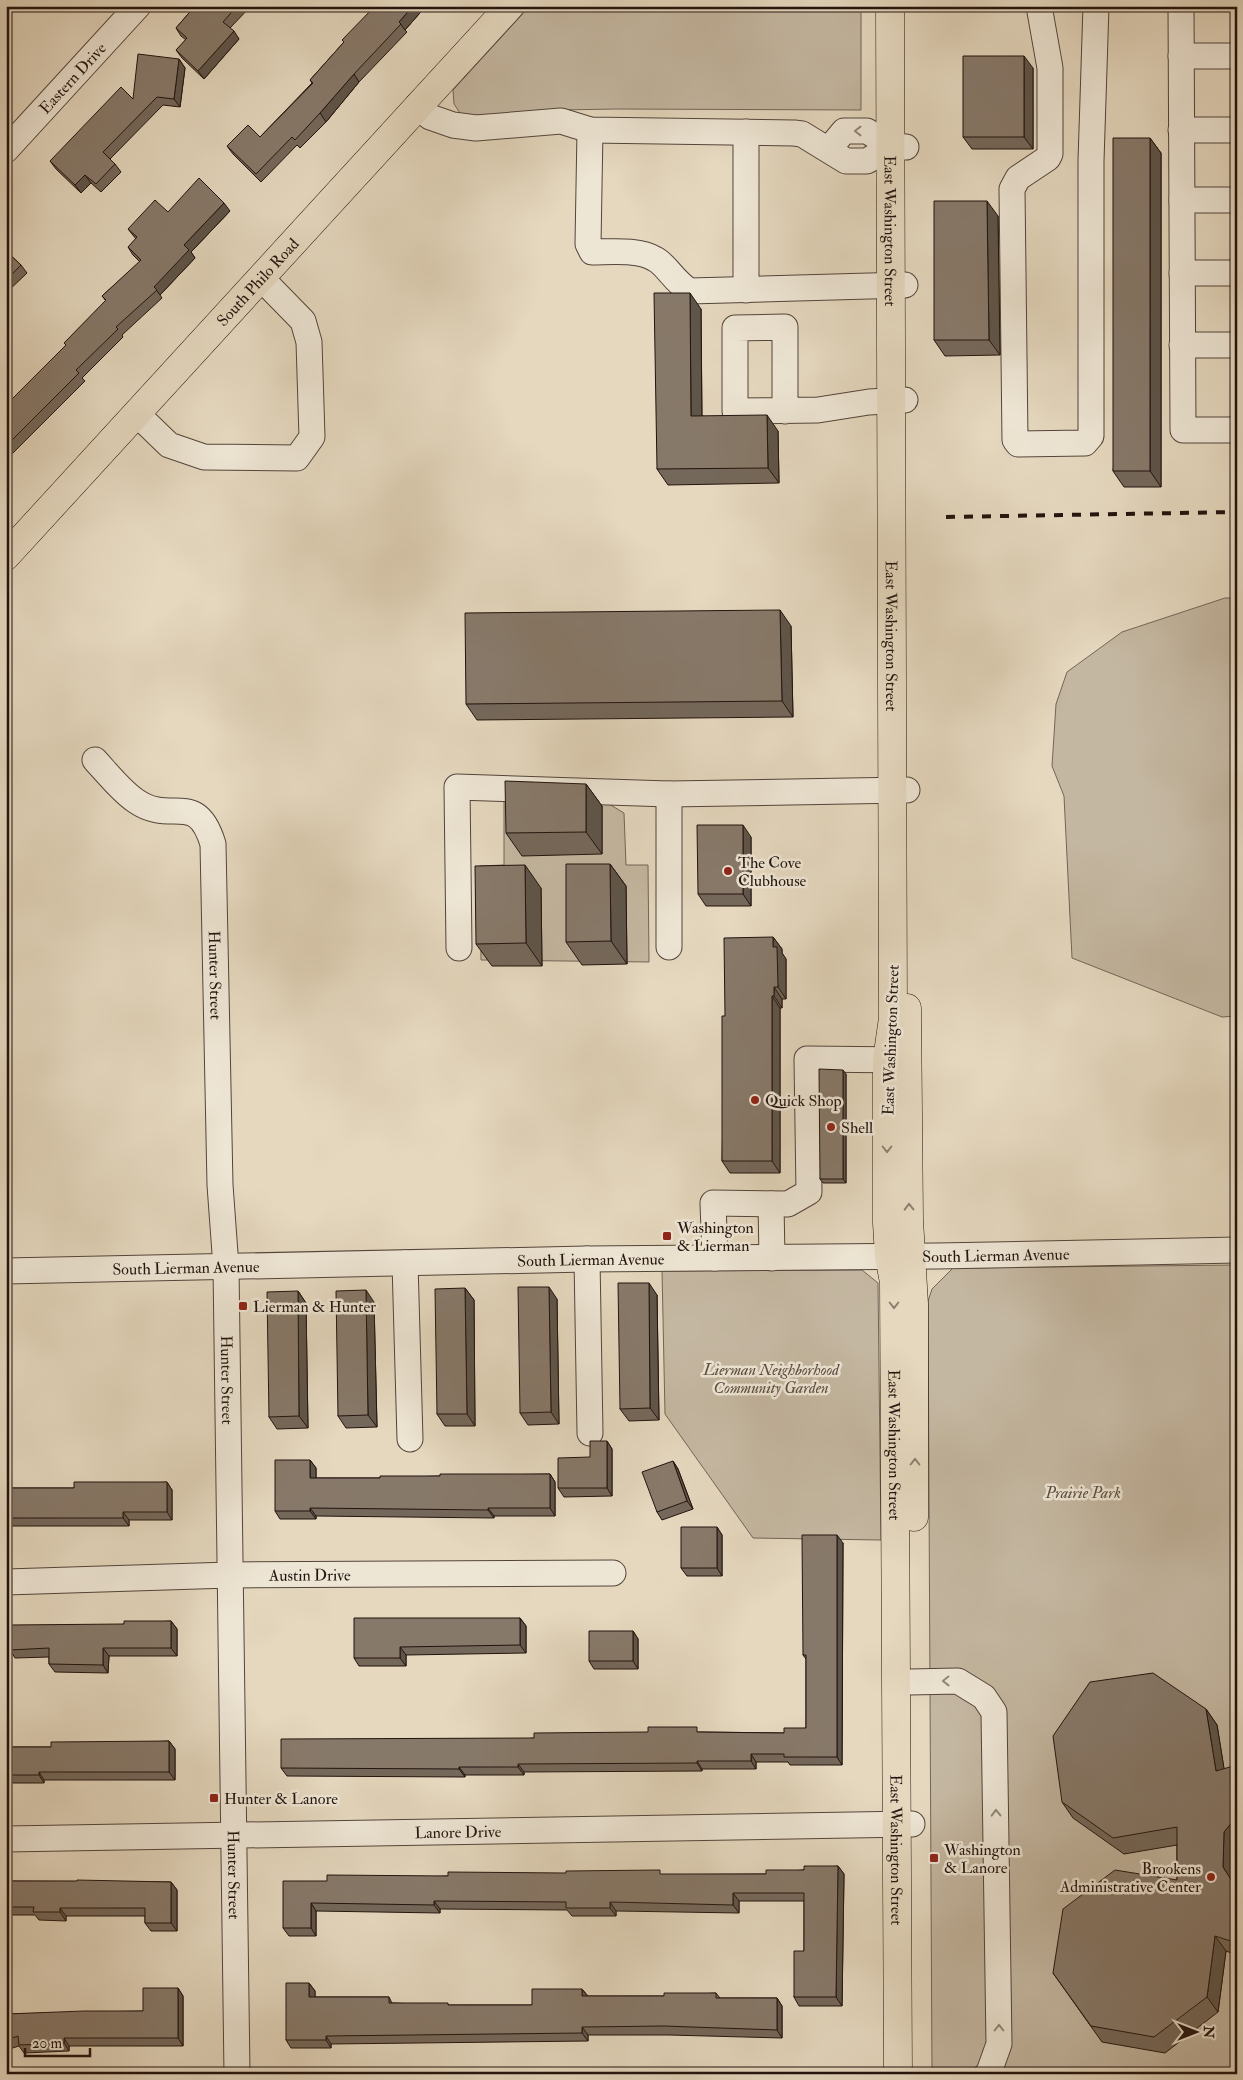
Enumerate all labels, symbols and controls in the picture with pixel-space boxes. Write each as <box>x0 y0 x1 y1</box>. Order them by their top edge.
street label: Eastern Drive <box>35 38 111 118</box>
one-way arrow <box>854 126 862 136</box>
street label: East Washington Street <box>879 156 900 306</box>
street label: South Philo Road <box>213 234 303 331</box>
street label: East Washington Street <box>881 561 901 711</box>
place label: The Cove Clubhouse <box>738 853 807 891</box>
marker: The Cove Clubhouse <box>722 865 734 877</box>
street label: Hunter Street <box>204 930 226 1020</box>
street label: East Washington Street <box>878 964 904 1116</box>
place label: Quick Shop <box>765 1091 842 1112</box>
marker: Quick Shop <box>749 1094 761 1106</box>
place label: Shell <box>841 1118 873 1138</box>
marker: Shell <box>825 1121 837 1133</box>
one-way arrow <box>882 1146 892 1153</box>
one-way arrow <box>904 1203 914 1210</box>
place label: Washington & Lierman <box>676 1218 754 1256</box>
marker: Washington & Lierman <box>661 1230 673 1242</box>
street label: South Lierman Avenue <box>922 1244 1070 1267</box>
street label: South Lierman Avenue <box>517 1249 665 1271</box>
street label: South Lierman Avenue <box>112 1257 260 1280</box>
place label: Lierman & Hunter <box>253 1297 376 1317</box>
marker: Lierman & Hunter <box>237 1300 249 1312</box>
one-way arrow <box>889 1301 899 1309</box>
street label: Hunter Street <box>216 1335 237 1425</box>
park label: Lierman Neighborhood Community Garden <box>702 1360 840 1398</box>
street label: East Washington Street <box>883 1370 904 1521</box>
one-way arrow <box>910 1458 920 1466</box>
park label: Prairie Park <box>1044 1483 1121 1503</box>
street label: Austin Drive <box>268 1565 351 1586</box>
one-way arrow <box>941 1676 949 1686</box>
street label: East Washington Street <box>885 1775 906 1926</box>
place label: Hunter & Lanore <box>224 1789 338 1809</box>
marker: Hunter & Lanore <box>208 1792 220 1804</box>
one-way arrow <box>991 1809 1001 1816</box>
street label: Lanore Drive <box>414 1822 502 1843</box>
street label: Hunter Street <box>223 1830 244 1920</box>
place label: Washington & Lanore <box>943 1840 1021 1878</box>
marker: Washington & Lanore <box>928 1852 940 1864</box>
place label: Brookens Administrative Center <box>1059 1859 1201 1897</box>
marker: Brookens Administrative Center <box>1205 1871 1217 1883</box>
north arrow <box>1170 2008 1220 2058</box>
one-way arrow <box>994 2024 1004 2032</box>
scale bar <box>25 2025 90 2057</box>
text: N <box>1200 2025 1217 2039</box>
text: 20 m <box>32 2034 62 2053</box>

